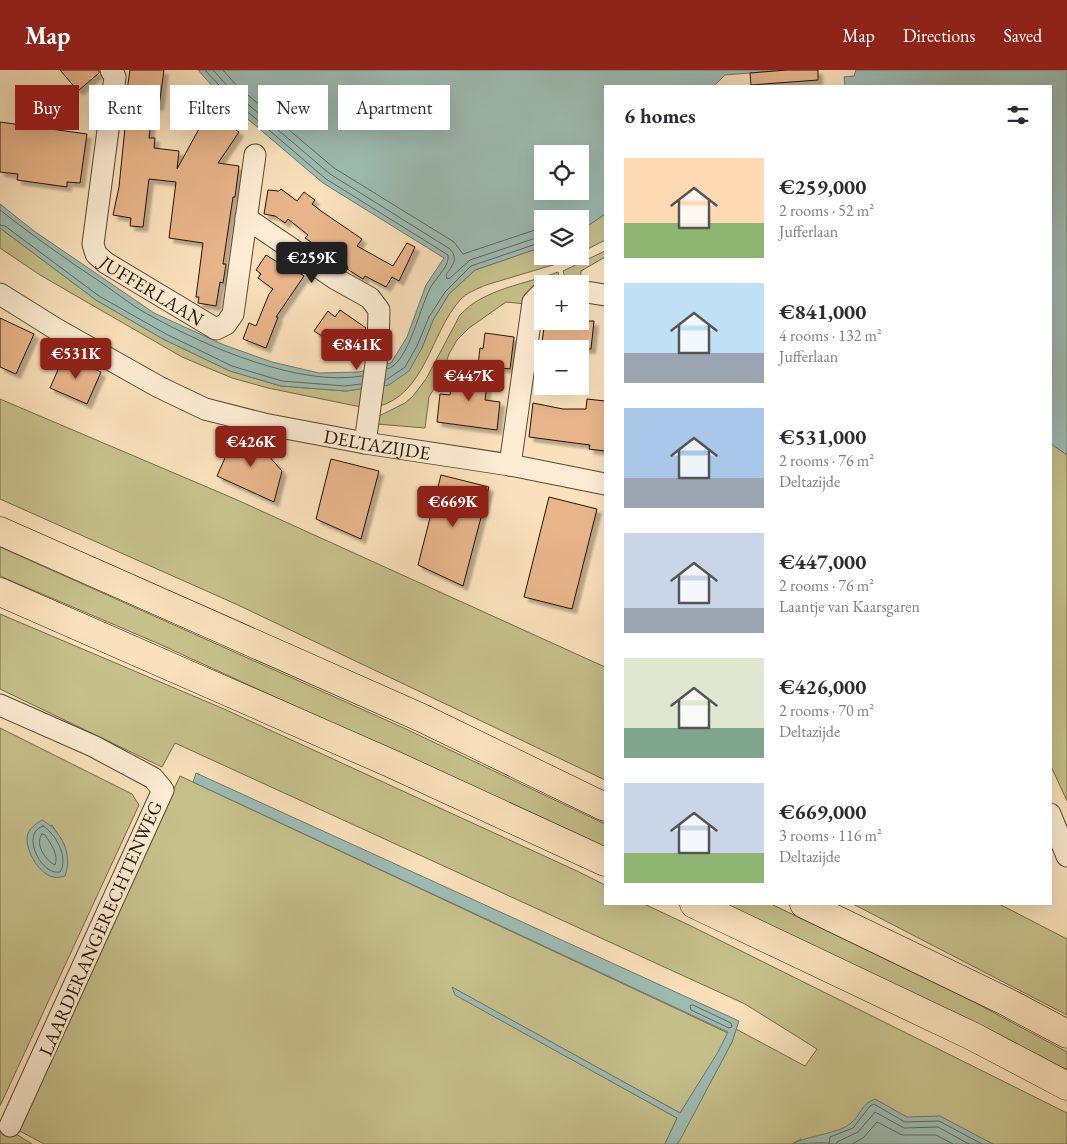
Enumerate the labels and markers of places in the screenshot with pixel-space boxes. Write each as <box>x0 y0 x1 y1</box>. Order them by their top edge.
pin: €259K <box>277 242 347 284</box>
pin: €841K <box>322 328 392 371</box>
pin: €531K <box>41 338 111 380</box>
pin: €447K <box>434 360 504 402</box>
pin: €426K <box>216 426 286 468</box>
pin: €669K <box>418 486 488 528</box>

